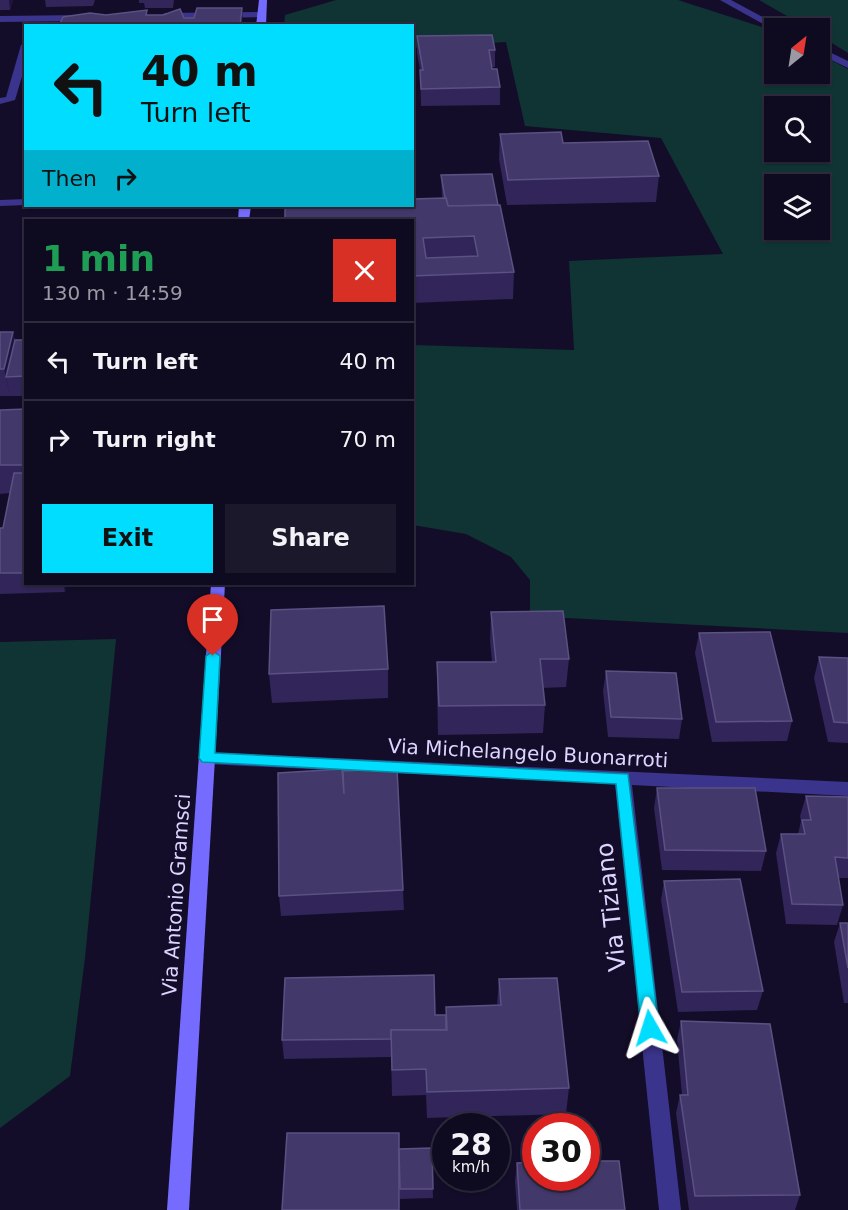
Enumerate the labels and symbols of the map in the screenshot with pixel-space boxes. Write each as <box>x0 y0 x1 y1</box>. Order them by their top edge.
north arrow <box>764 18 830 84</box>
pin <box>187 594 238 656</box>
street label: Via Michelangelo Buonarroti <box>387 734 669 772</box>
street label: Via Antonio Gramsci <box>157 793 195 997</box>
street label: Via Tiziano <box>590 841 632 973</box>
position arrow <box>618 996 682 1060</box>
speed limit sign: 30 <box>522 1113 600 1191</box>

